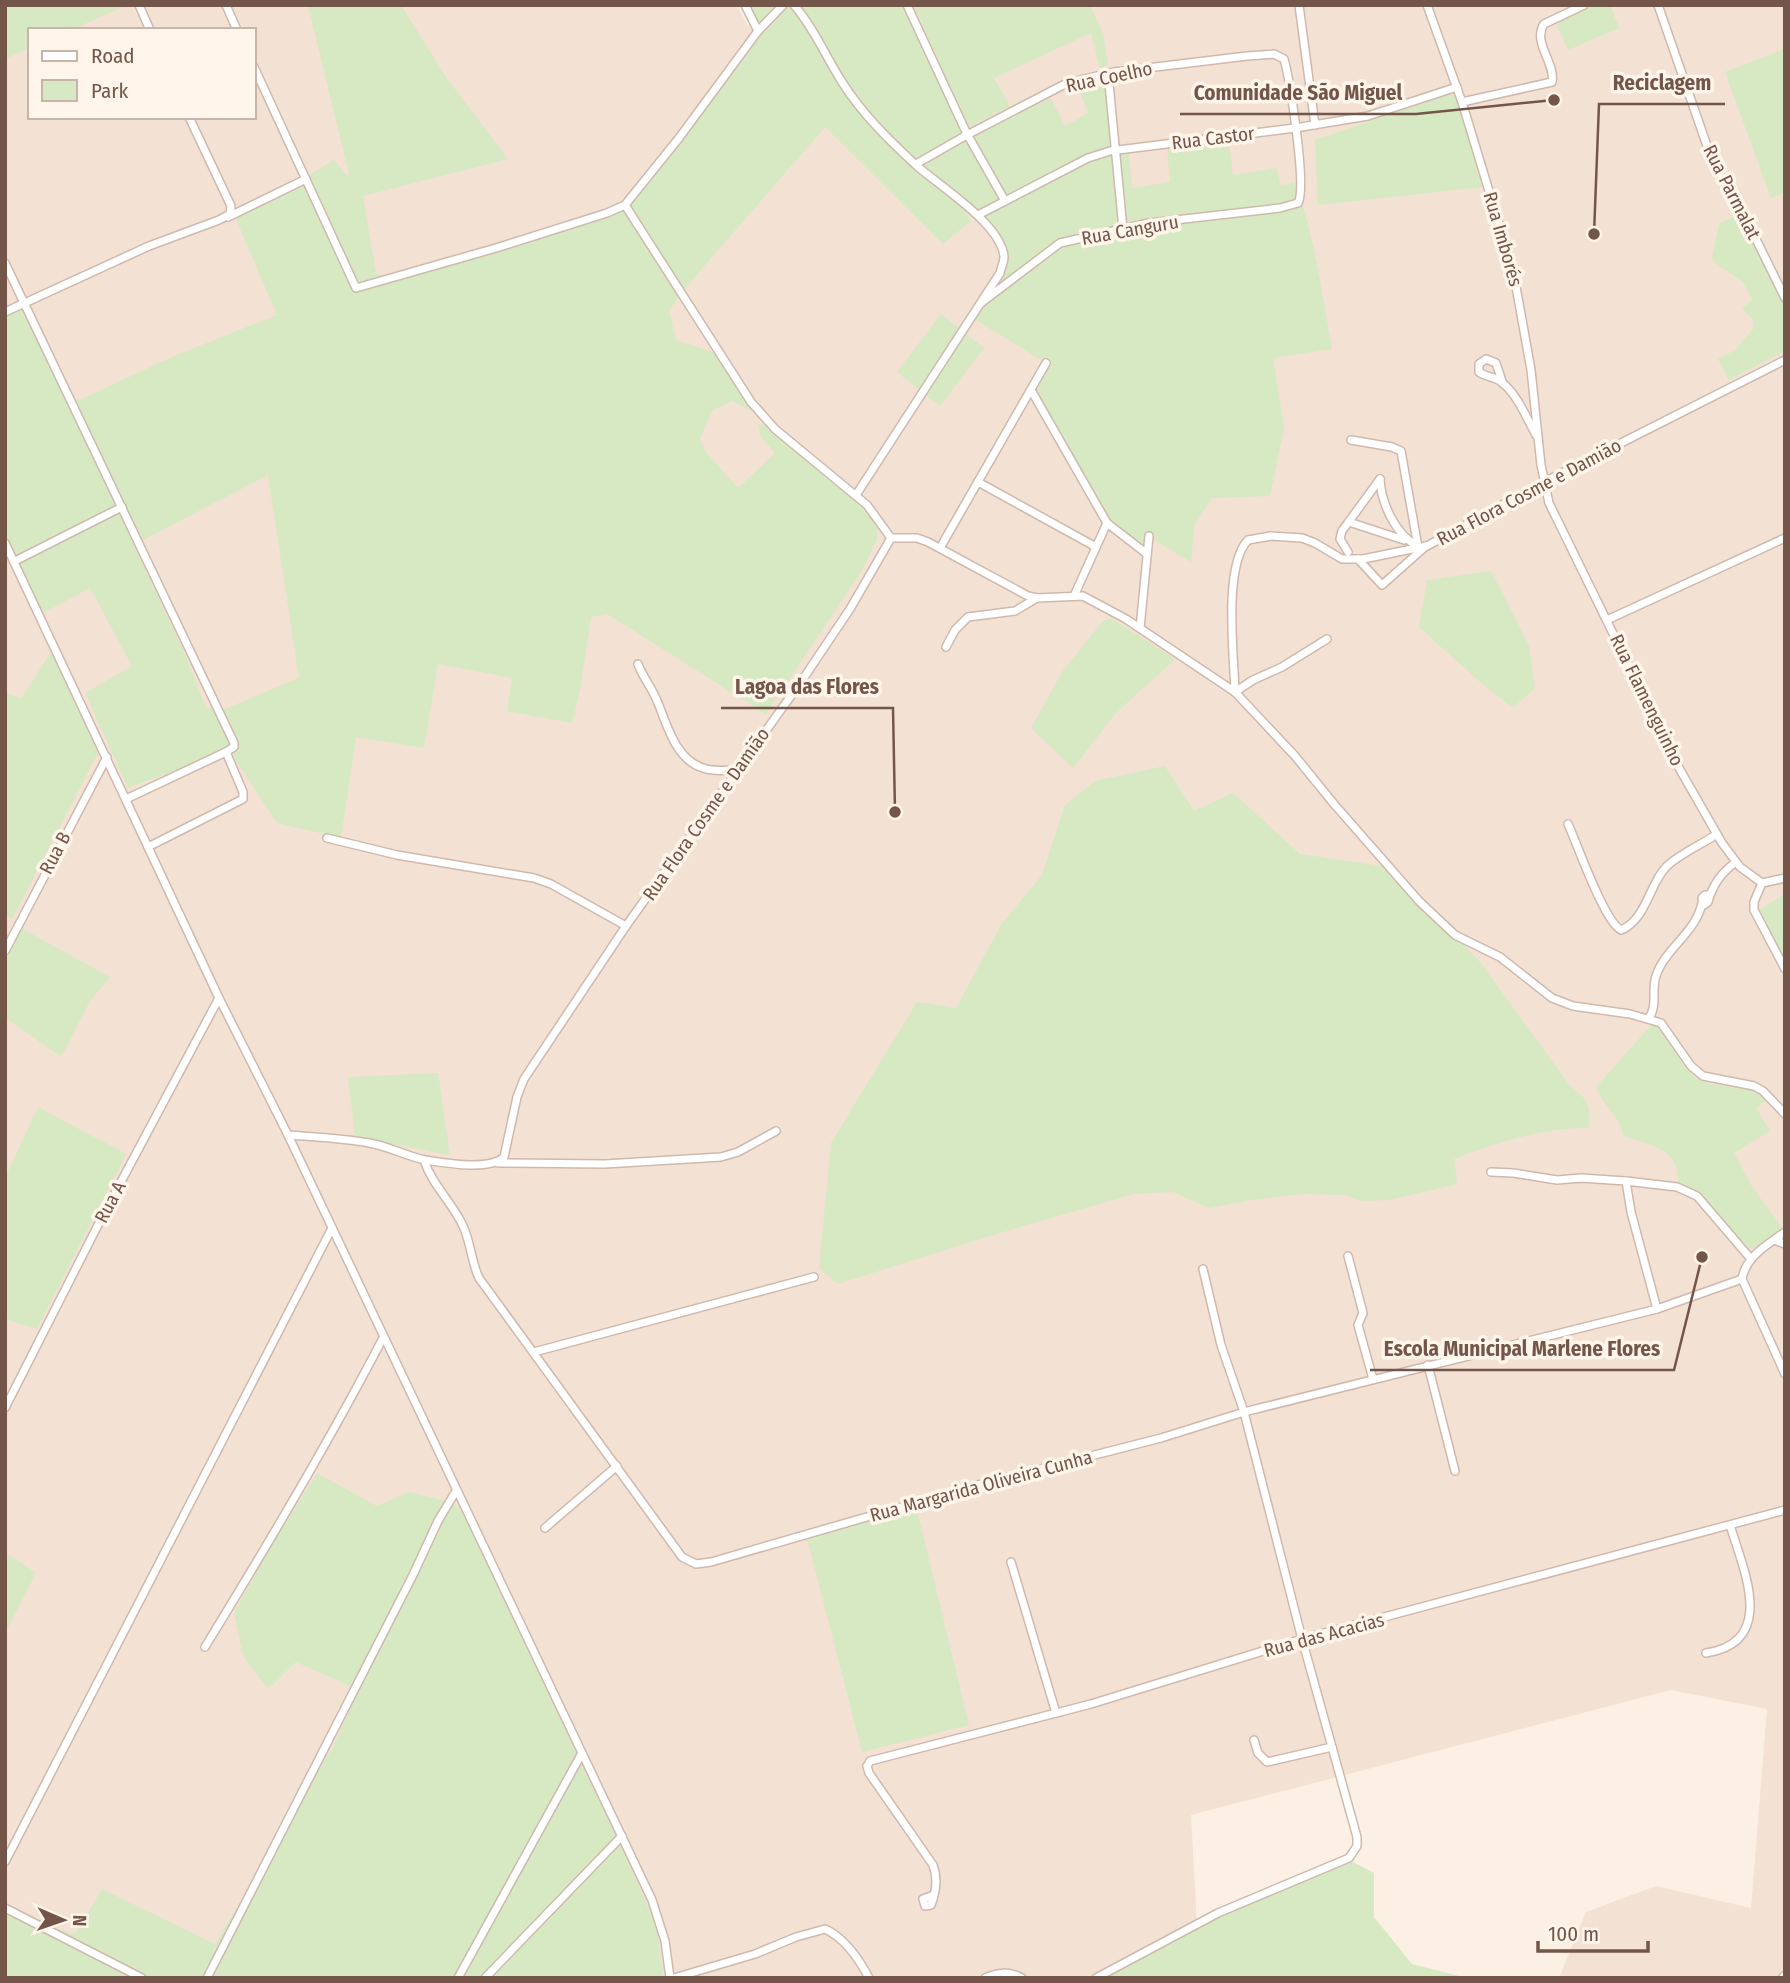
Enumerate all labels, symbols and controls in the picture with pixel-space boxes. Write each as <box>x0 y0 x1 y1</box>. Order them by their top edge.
legend <box>28 28 256 119</box>
text: Road <box>91 43 135 69</box>
street label: Rua Coelho <box>1064 57 1154 97</box>
callout: Reciclagem <box>1599 62 1725 104</box>
text: Reciclagem <box>1613 70 1711 96</box>
callout: Comunidade São Miguel <box>1180 72 1416 114</box>
text: Park <box>91 78 129 104</box>
text: Comunidade São Miguel <box>1194 80 1403 106</box>
street label: Rua Castor <box>1170 121 1256 154</box>
street label: Rua Parmalat <box>1698 141 1766 244</box>
street label: Rua Imborés <box>1479 189 1527 289</box>
street label: Rua Canguru <box>1080 210 1180 250</box>
street label: Rua Flora Cosme e Damião <box>1433 434 1625 550</box>
street label: Rua Flamenguinho <box>1605 630 1689 770</box>
callout: Lagoa das Flores <box>721 666 893 708</box>
text: Lagoa das Flores <box>735 674 879 700</box>
street label: Rua Flora Cosme e Damião <box>638 723 774 905</box>
street label: Rua B <box>34 828 76 878</box>
street label: Rua A <box>90 1177 130 1227</box>
callout: Escola Municipal Marlene Flores <box>1370 1328 1674 1370</box>
text: Escola Municipal Marlene Flores <box>1384 1336 1660 1362</box>
street label: Rua Margarida Oliveira Cunha <box>867 1445 1095 1527</box>
street label: Rua das Acacias <box>1261 1608 1387 1662</box>
north arrow <box>28 1885 98 1955</box>
scale bar <box>1538 1910 1648 1954</box>
text: N <box>68 1914 91 1927</box>
text: 100 m <box>1548 1921 1599 1947</box>

